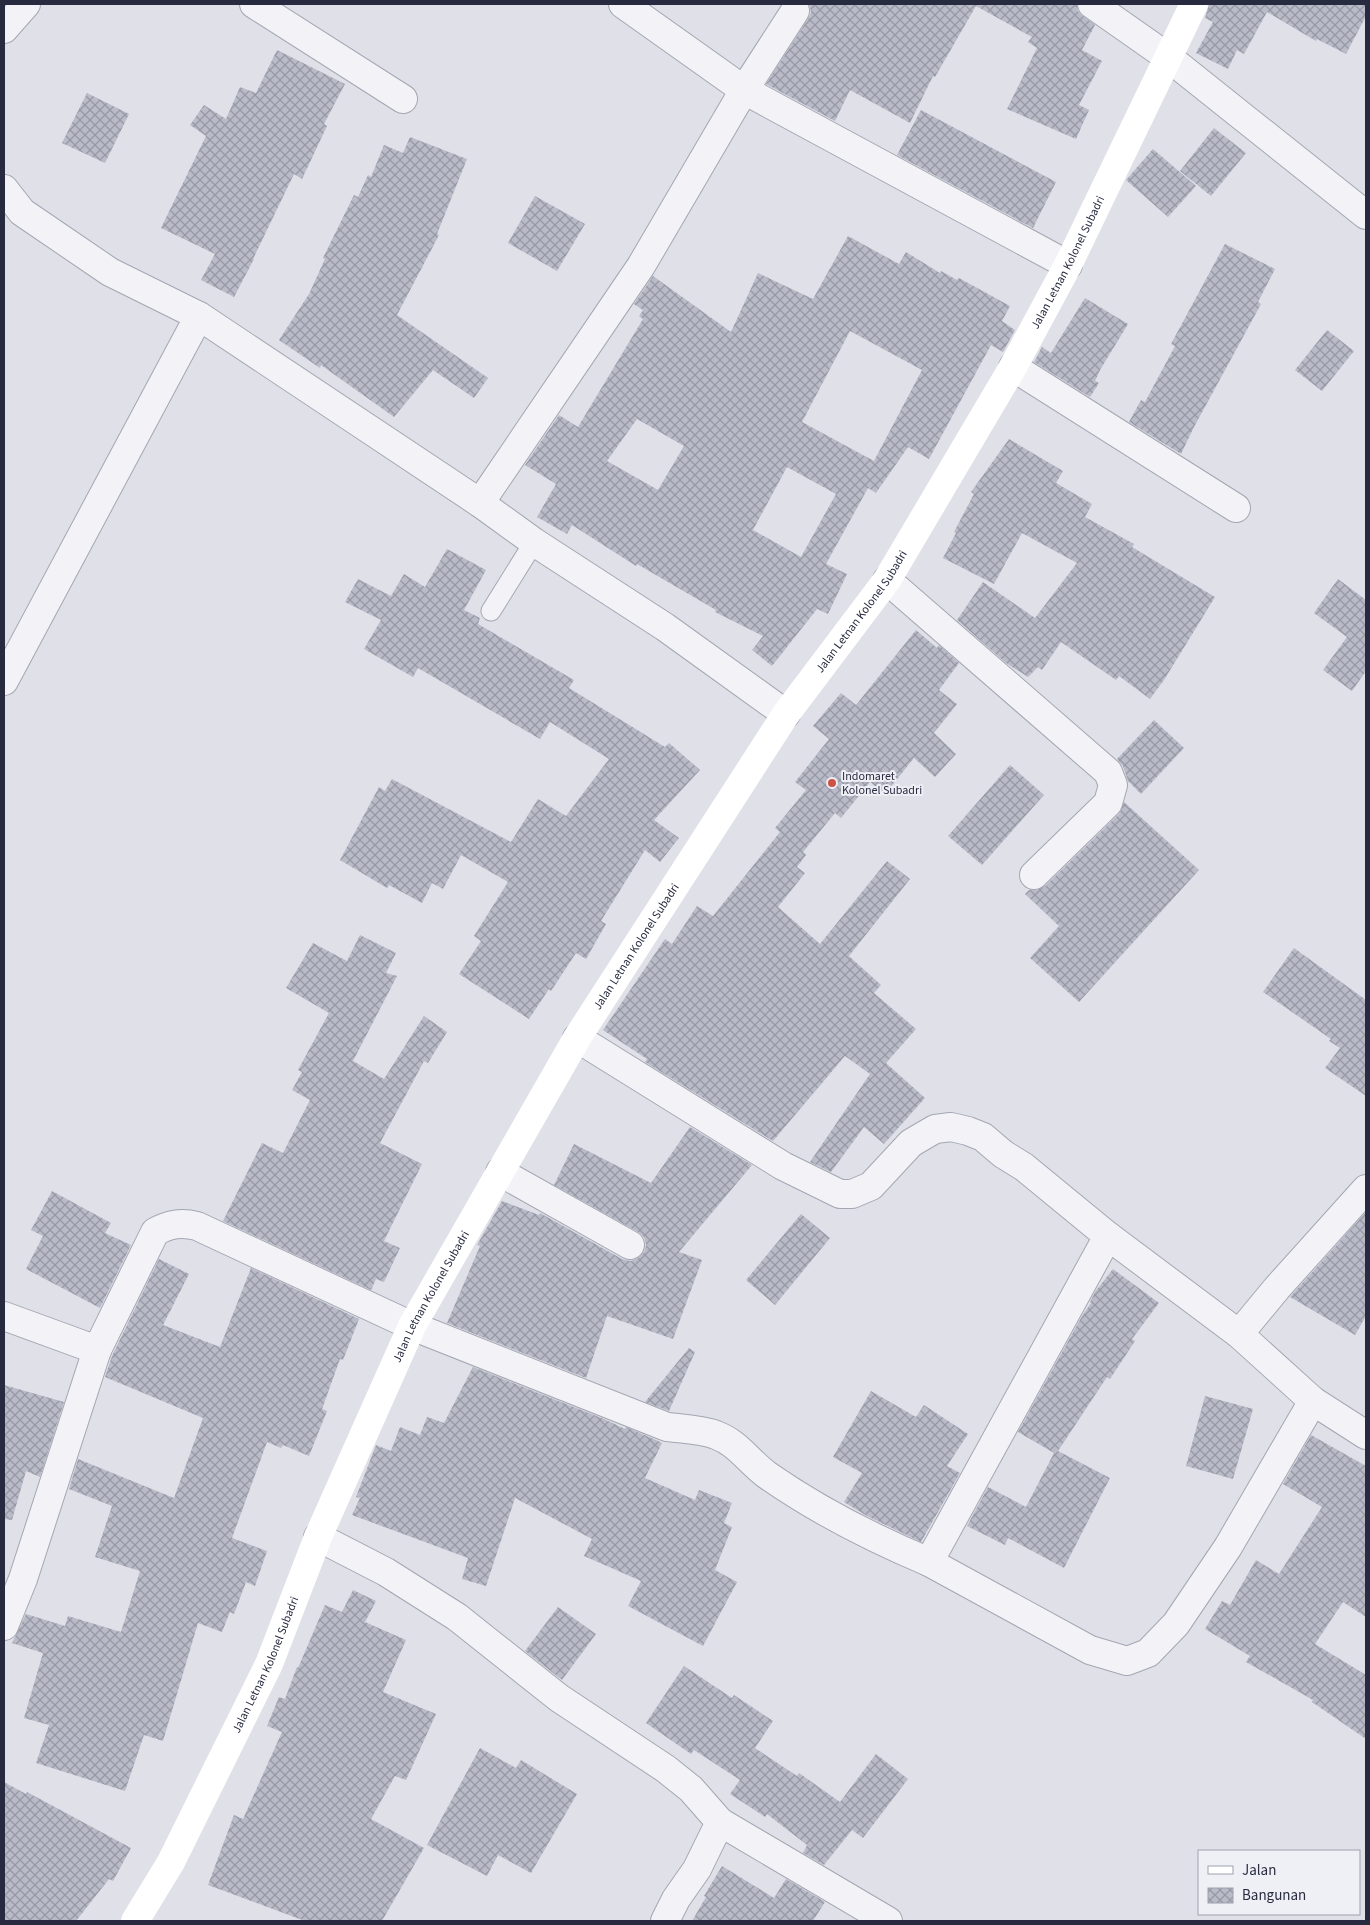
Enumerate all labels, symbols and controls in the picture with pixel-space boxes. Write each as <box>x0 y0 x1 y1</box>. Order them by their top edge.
street label: Jalan Letnan Kolonel Subadri <box>1027 193 1109 332</box>
street label: Jalan Letnan Kolonel Subadri <box>812 547 911 676</box>
place label: Indomaret Kolonel Subadri <box>842 768 922 799</box>
marker: Indomaret Kolonel Subadri <box>826 777 838 789</box>
street label: Jalan Letnan Kolonel Subadri <box>589 880 683 1013</box>
street label: Jalan Letnan Kolonel Subadri <box>388 1228 473 1365</box>
street label: Jalan Letnan Kolonel Subadri <box>228 1594 303 1736</box>
legend <box>1198 1850 1360 1915</box>
text: Jalan <box>1242 1860 1276 1881</box>
text: Bangunan <box>1242 1885 1306 1906</box>

